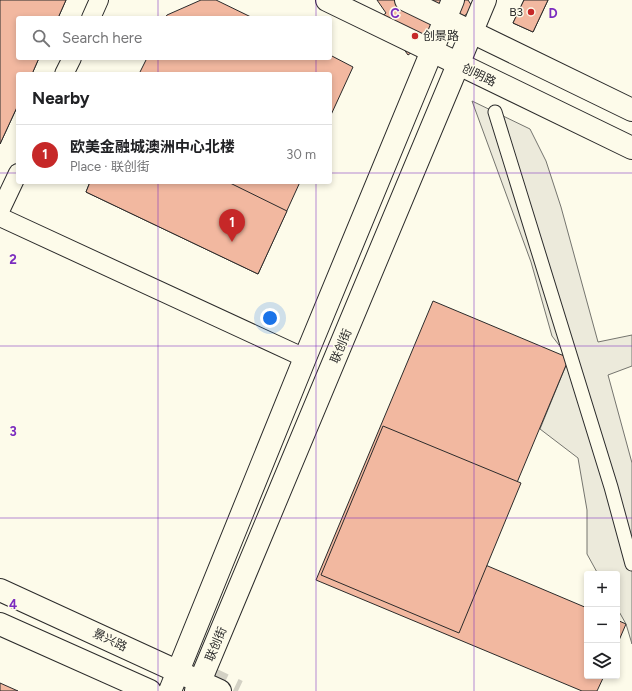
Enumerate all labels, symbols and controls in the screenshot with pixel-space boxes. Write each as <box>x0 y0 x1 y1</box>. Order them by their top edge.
place label: B3 <box>509 5 523 19</box>
text: C <box>390 6 400 21</box>
text: D <box>548 6 558 21</box>
marker: B3 <box>526 7 536 17</box>
search box <box>16 16 332 60</box>
icon: search <box>30 27 52 49</box>
text: Search here <box>62 29 142 47</box>
place label: 创景路 <box>423 29 459 43</box>
marker: 创景路 <box>410 31 420 41</box>
street label: 创明路 <box>460 61 498 89</box>
text: Nearby <box>32 88 90 108</box>
text: 欧美金融城澳洲中心北楼 <box>70 138 235 156</box>
text: 1 <box>42 147 48 162</box>
text: 30 m <box>286 147 316 162</box>
text: Place · 联创街 <box>70 159 150 174</box>
pin: 1 <box>219 209 245 242</box>
text: 2 <box>9 252 17 267</box>
your location <box>260 308 280 328</box>
street label: 联创街 <box>328 327 354 365</box>
text: 3 <box>9 424 17 439</box>
map controls <box>584 571 620 679</box>
button: + <box>584 571 620 607</box>
text: 4 <box>9 597 17 612</box>
button: − <box>584 607 620 643</box>
street label: 联创街 <box>203 625 229 663</box>
street label: 景兴路 <box>91 626 129 654</box>
button: layers <box>584 643 620 679</box>

